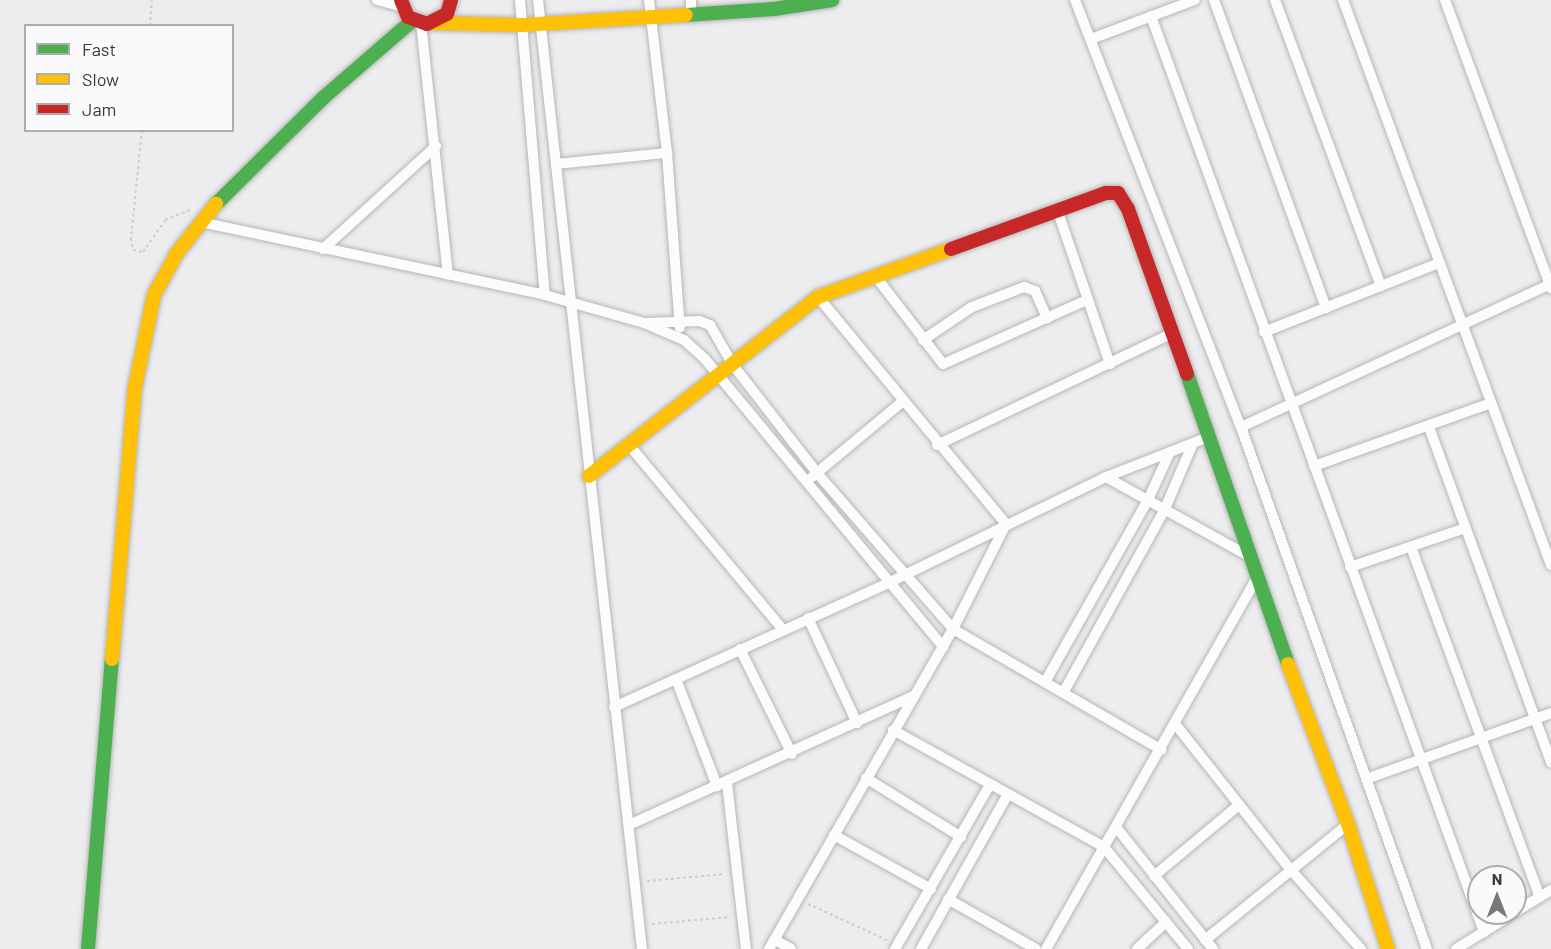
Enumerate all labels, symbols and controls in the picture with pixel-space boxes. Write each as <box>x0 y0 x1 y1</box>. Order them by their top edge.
legend <box>24 24 234 132</box>
text: Fast <box>82 38 116 60</box>
text: Slow <box>82 68 119 90</box>
text: Jam <box>82 98 116 120</box>
north arrow <box>1467 865 1527 925</box>
text: N <box>1492 869 1502 888</box>

